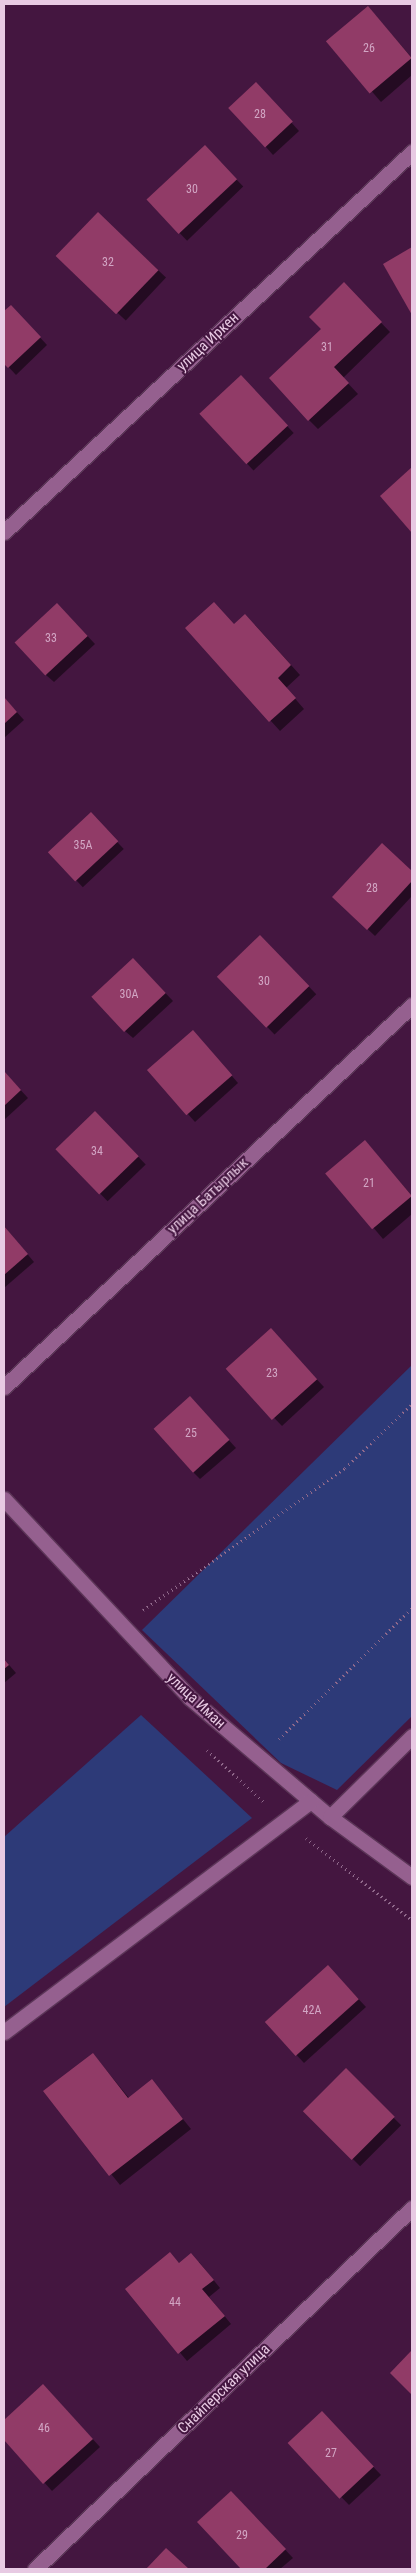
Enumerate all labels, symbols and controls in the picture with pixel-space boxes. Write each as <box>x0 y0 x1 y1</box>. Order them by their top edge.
house number: 26 <box>363 42 375 56</box>
house number: 28 <box>254 108 266 122</box>
house number: 30 <box>186 183 198 197</box>
house number: 32 <box>102 256 114 270</box>
street label: улица Иркен <box>173 309 243 375</box>
house number: 31 <box>321 341 333 355</box>
house number: 33 <box>45 632 57 646</box>
house number: 35А <box>74 839 92 853</box>
house number: 28 <box>366 882 378 896</box>
house number: 30 <box>258 975 270 989</box>
house number: 30А <box>120 988 138 1002</box>
house number: 34 <box>91 1145 103 1159</box>
street label: улица Батырлык <box>164 1154 252 1238</box>
house number: 21 <box>363 1177 375 1191</box>
house number: 23 <box>266 1367 278 1381</box>
house number: 25 <box>185 1427 197 1441</box>
street label: улица Иман <box>163 1669 229 1733</box>
house number: 42А <box>303 2004 321 2018</box>
house number: 44 <box>169 2296 181 2310</box>
street label: Снайперская улица <box>174 2340 274 2438</box>
house number: 46 <box>38 2422 50 2436</box>
house number: 27 <box>325 2447 337 2461</box>
house number: 29 <box>236 2529 248 2543</box>

